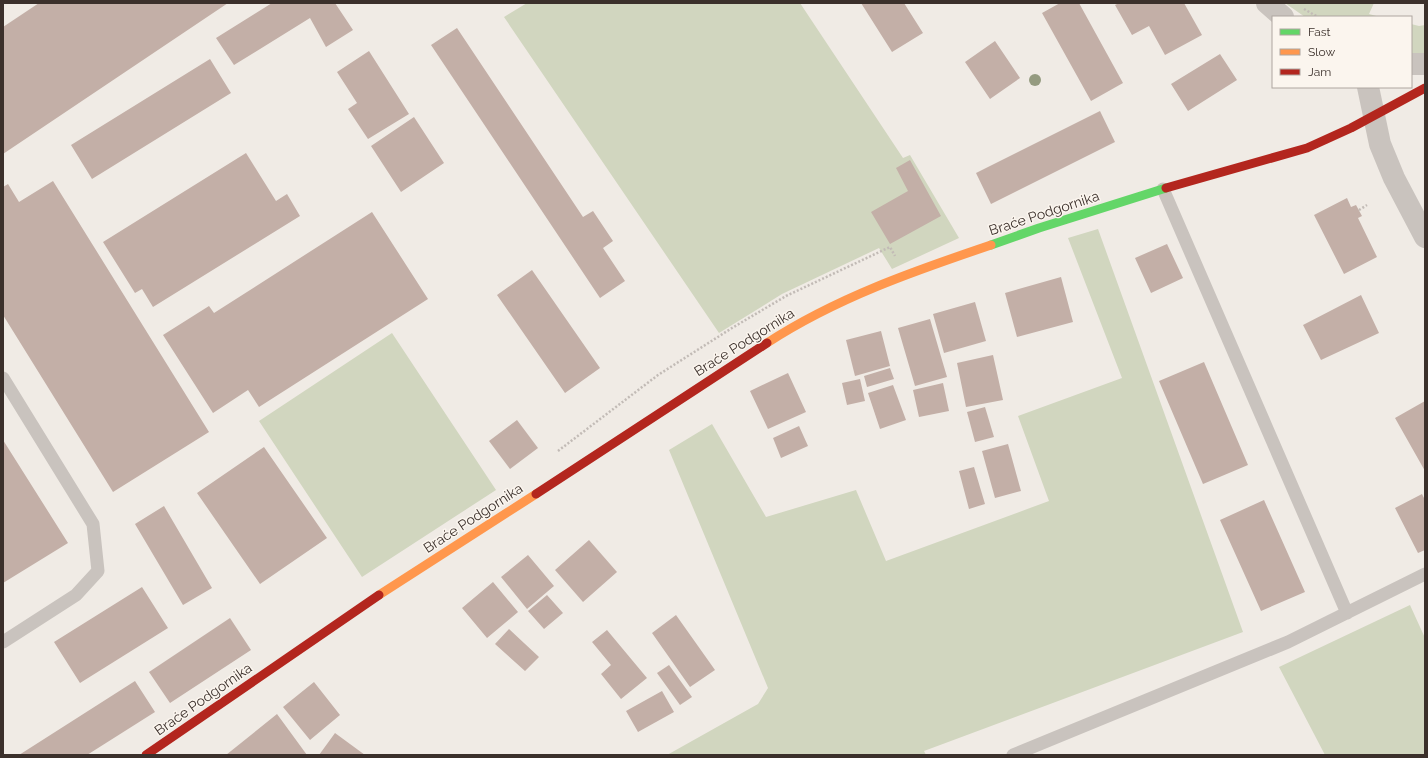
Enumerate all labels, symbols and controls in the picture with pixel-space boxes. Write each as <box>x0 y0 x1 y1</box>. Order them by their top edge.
legend <box>1272 16 1412 88</box>
text: Fast <box>1308 25 1331 39</box>
text: Slow <box>1308 45 1335 59</box>
text: Jam <box>1308 65 1331 79</box>
street label: Braće Podgornika <box>987 188 1101 238</box>
street label: Braće Podgornika <box>691 305 797 379</box>
street label: Braće Podgornika <box>420 480 526 556</box>
street label: Braće Podgornika <box>151 659 255 739</box>

